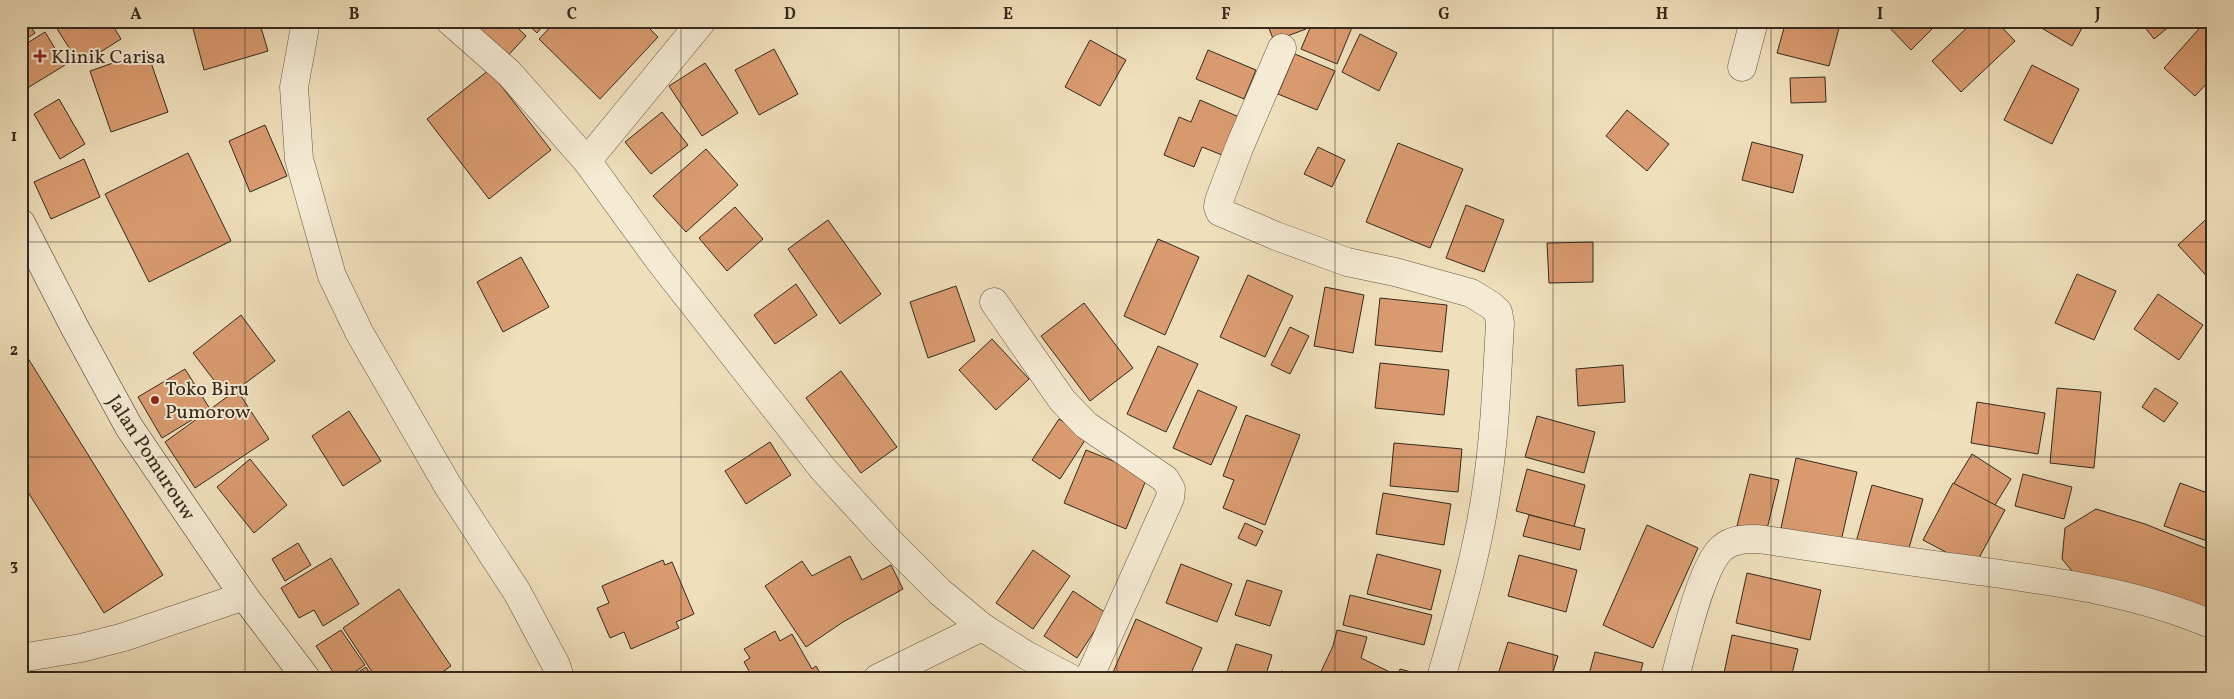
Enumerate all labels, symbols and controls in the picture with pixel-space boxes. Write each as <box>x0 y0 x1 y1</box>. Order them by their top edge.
text: A <box>130 4 142 26</box>
text: B <box>349 4 360 26</box>
text: C <box>567 4 577 26</box>
text: D <box>784 4 796 26</box>
text: E <box>1003 4 1013 26</box>
text: F <box>1221 4 1231 26</box>
text: G <box>1438 4 1450 26</box>
text: H <box>1656 4 1668 26</box>
text: I <box>1877 4 1883 26</box>
text: J <box>2094 4 2101 26</box>
place label: Klinik Carisa <box>51 44 165 72</box>
marker: Klinik Carisa <box>33 49 47 63</box>
text: 1 <box>11 126 17 148</box>
text: 2 <box>10 340 18 362</box>
place label: Toko Biru Pumorow <box>165 376 251 427</box>
street label: Jalan Pomurouw <box>99 390 202 527</box>
marker: Toko Biru Pumorow <box>149 394 161 406</box>
text: 3 <box>10 555 18 577</box>

